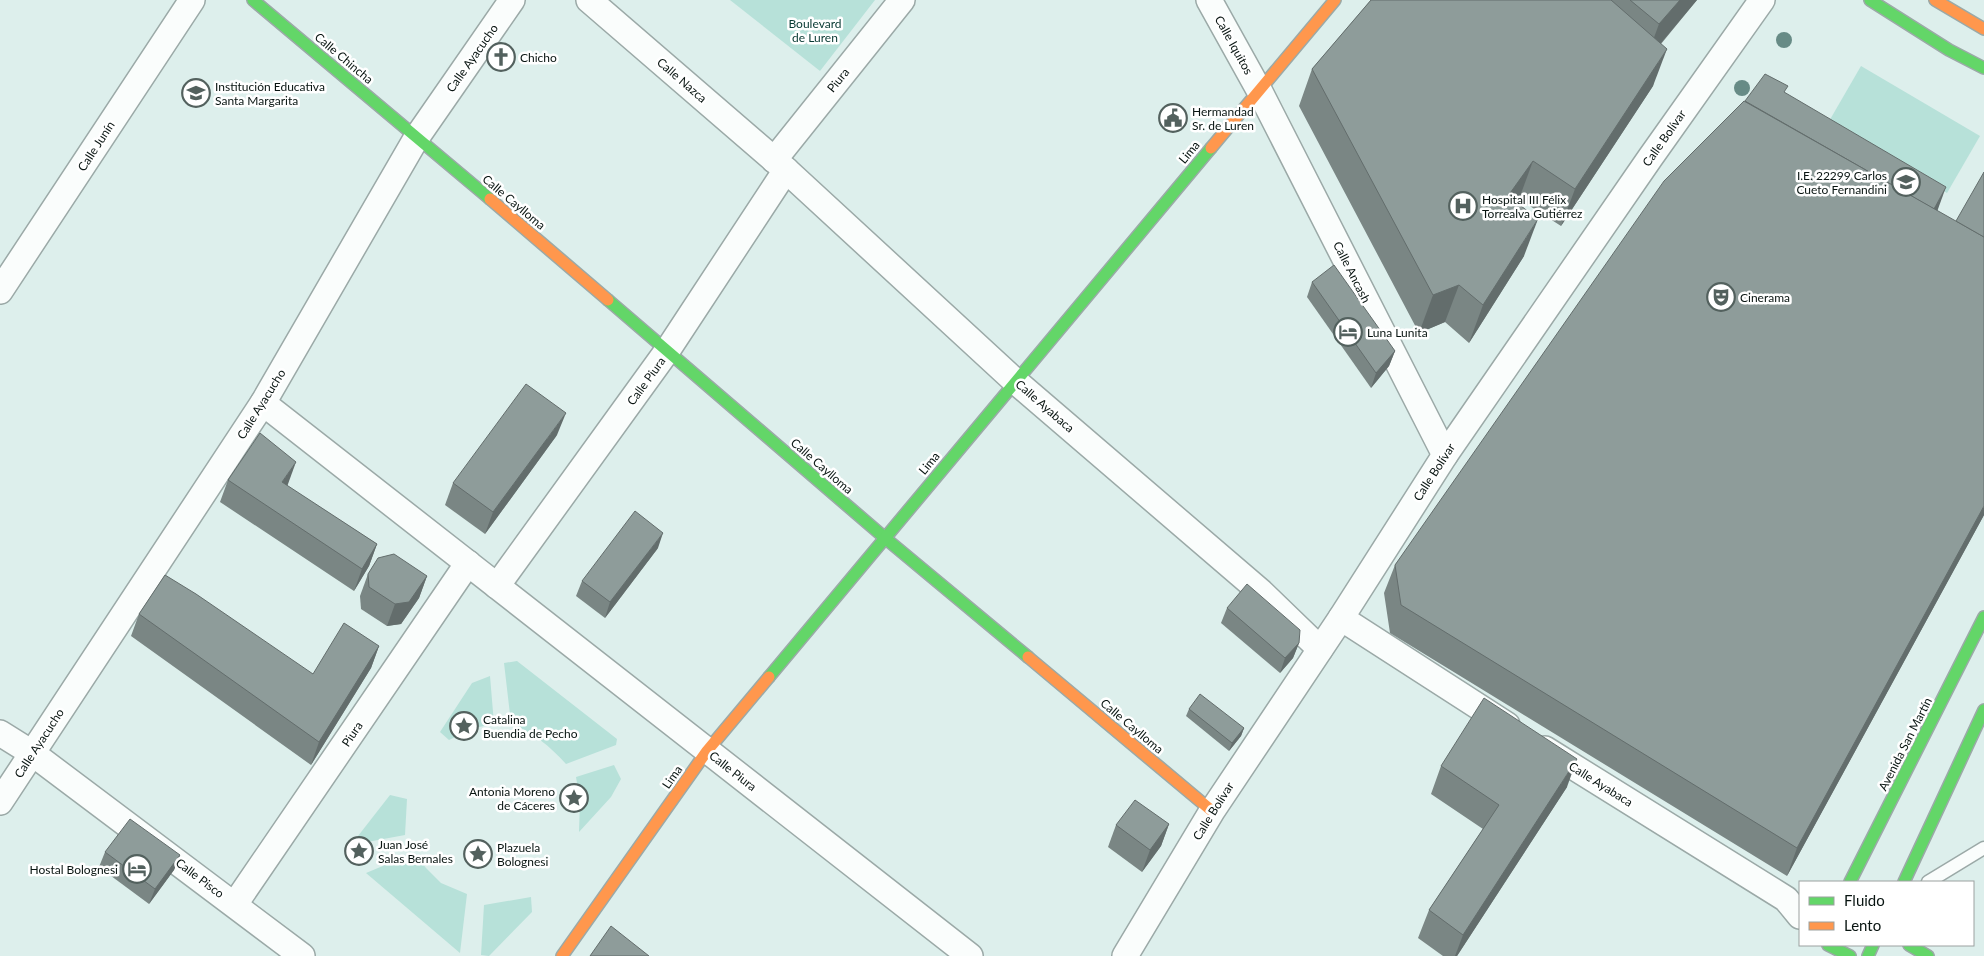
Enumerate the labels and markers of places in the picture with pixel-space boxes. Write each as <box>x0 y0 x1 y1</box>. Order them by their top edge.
church icon: Chicho <box>486 42 516 72</box>
place label: Chicho <box>520 50 557 65</box>
school or university icon: Institución Educativa Santa Margarita <box>181 78 211 108</box>
place label: Institución Educativa Santa Margarita <box>215 79 325 108</box>
public building icon: Hermandad Sr. de Luren <box>1158 103 1188 133</box>
place label: Hermandad Sr. de Luren <box>1192 104 1254 133</box>
school or university icon: I.E. 22299 Carlos Cueto Fernandini <box>1891 167 1921 197</box>
place label: I.E. 22299 Carlos Cueto Fernandini <box>1796 168 1887 197</box>
hospital icon: Hospital III Félix Torrealva Gutiérrez <box>1448 191 1478 221</box>
place label: Hospital III Félix Torrealva Gutiérrez <box>1482 192 1583 221</box>
theatre icon: Cinerama <box>1706 282 1736 312</box>
place label: Cinerama <box>1740 290 1790 305</box>
hotel icon: Luna Lunita <box>1333 317 1363 347</box>
place label: Luna Lunita <box>1367 325 1428 340</box>
place icon: Catalina Buendia de Pecho <box>449 711 479 741</box>
place label: Catalina Buendia de Pecho <box>483 712 578 741</box>
place icon: Antonia Moreno de Cáceres <box>559 783 589 813</box>
place label: Antonia Moreno de Cáceres <box>469 784 555 813</box>
place icon: Juan José Salas Bernales <box>344 836 374 866</box>
place label: Juan José Salas Bernales <box>378 837 453 866</box>
place icon: Plazuela Bolognesi <box>463 839 493 869</box>
place label: Plazuela Bolognesi <box>497 840 549 869</box>
hotel icon: Hostal Bolognesi <box>122 854 152 884</box>
place label: Hostal Bolognesi <box>29 862 118 877</box>

